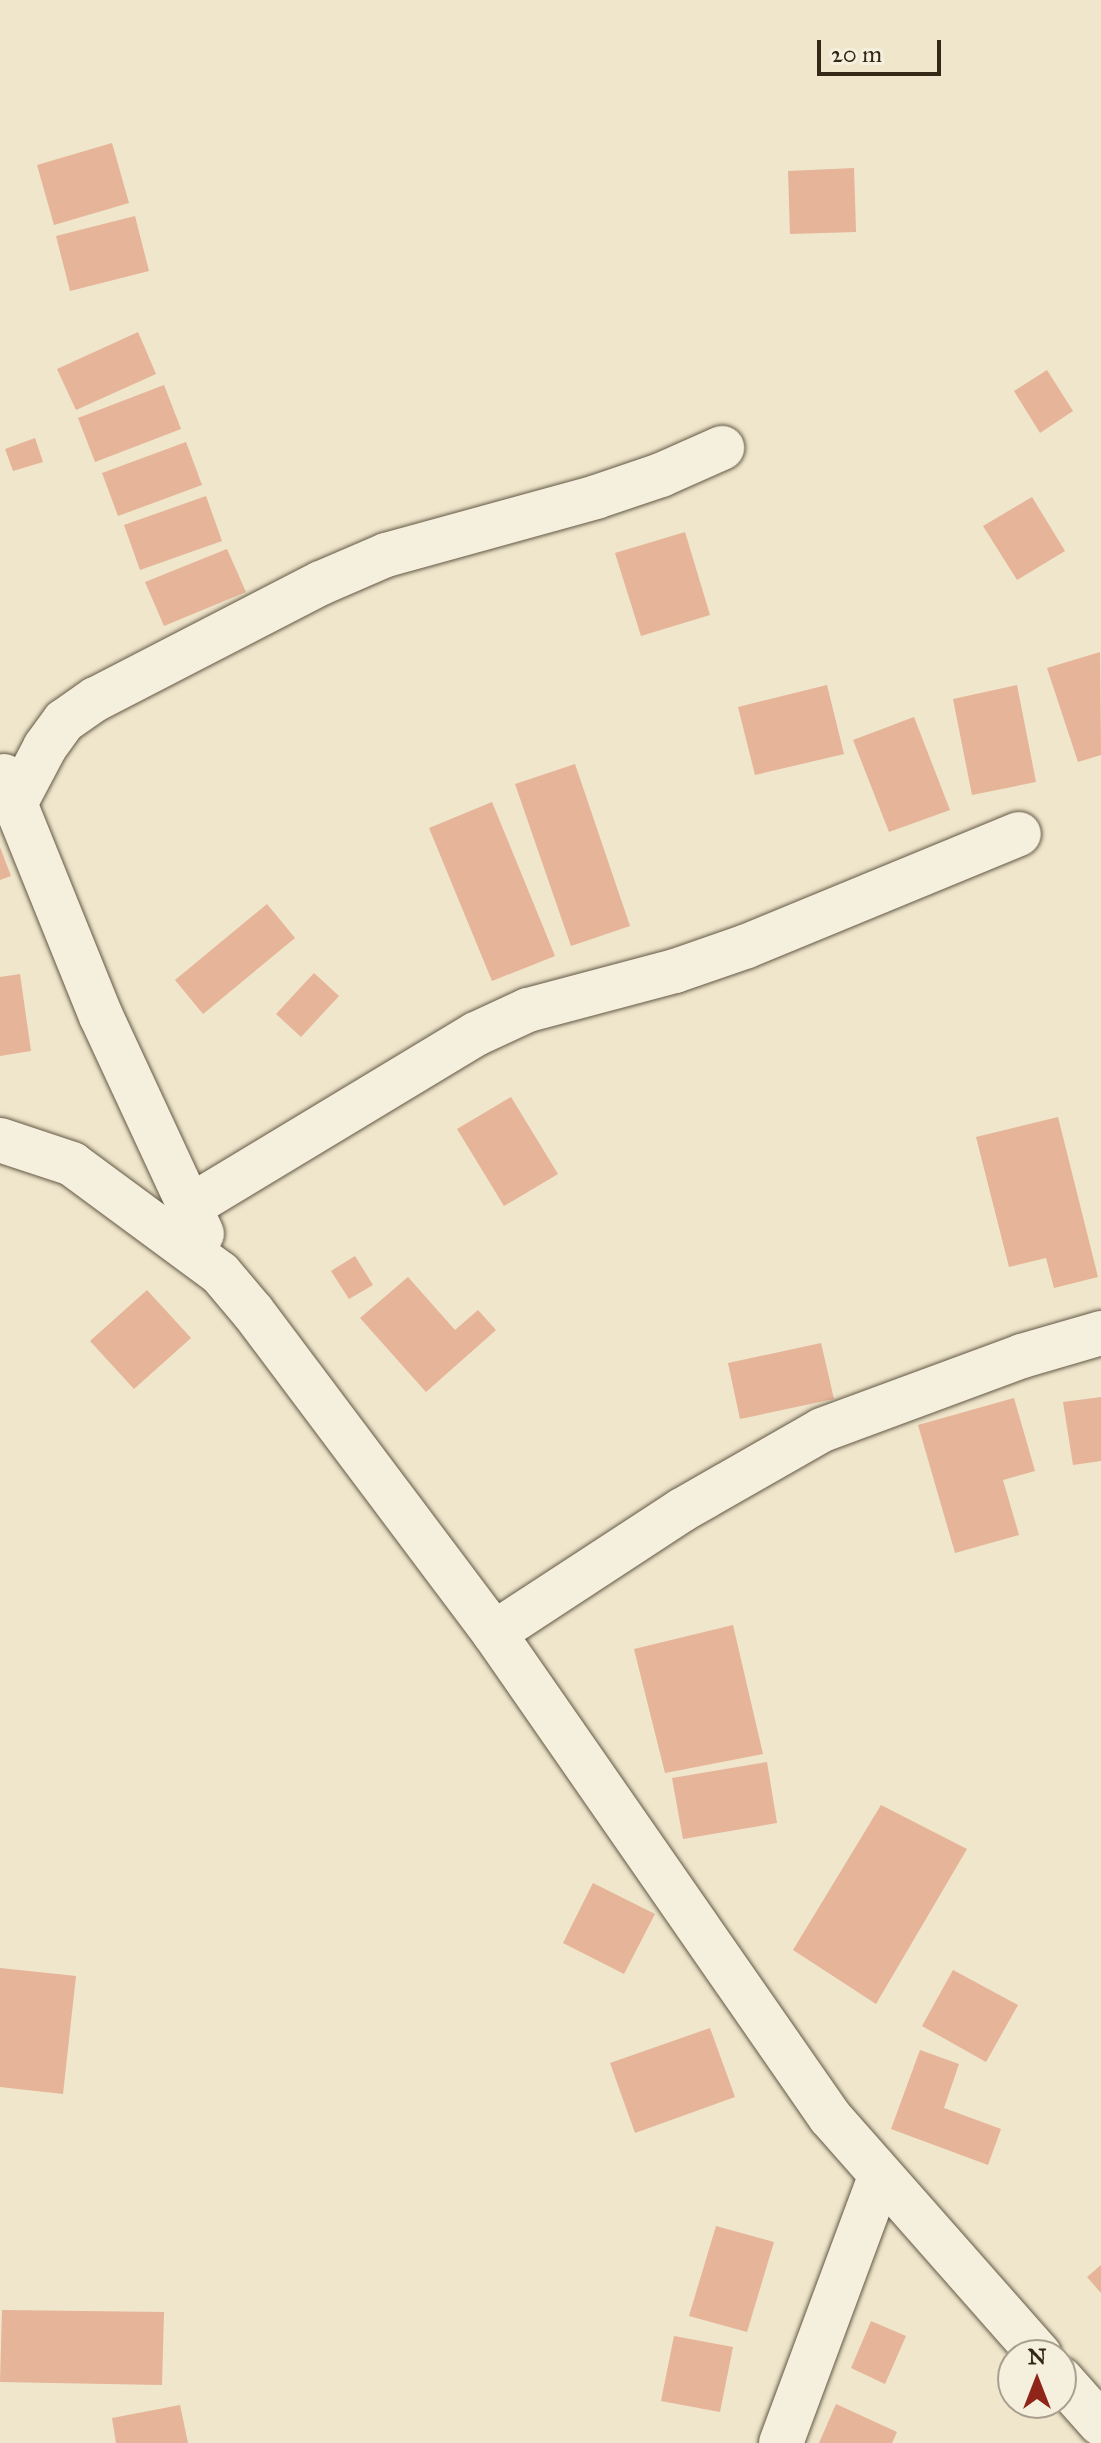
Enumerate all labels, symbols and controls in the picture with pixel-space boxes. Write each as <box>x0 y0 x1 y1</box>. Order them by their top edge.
scale bar <box>821 24 945 74</box>
text: 20 m <box>831 39 882 69</box>
north arrow <box>997 2339 1077 2419</box>
text: N <box>1028 2343 1046 2370</box>

